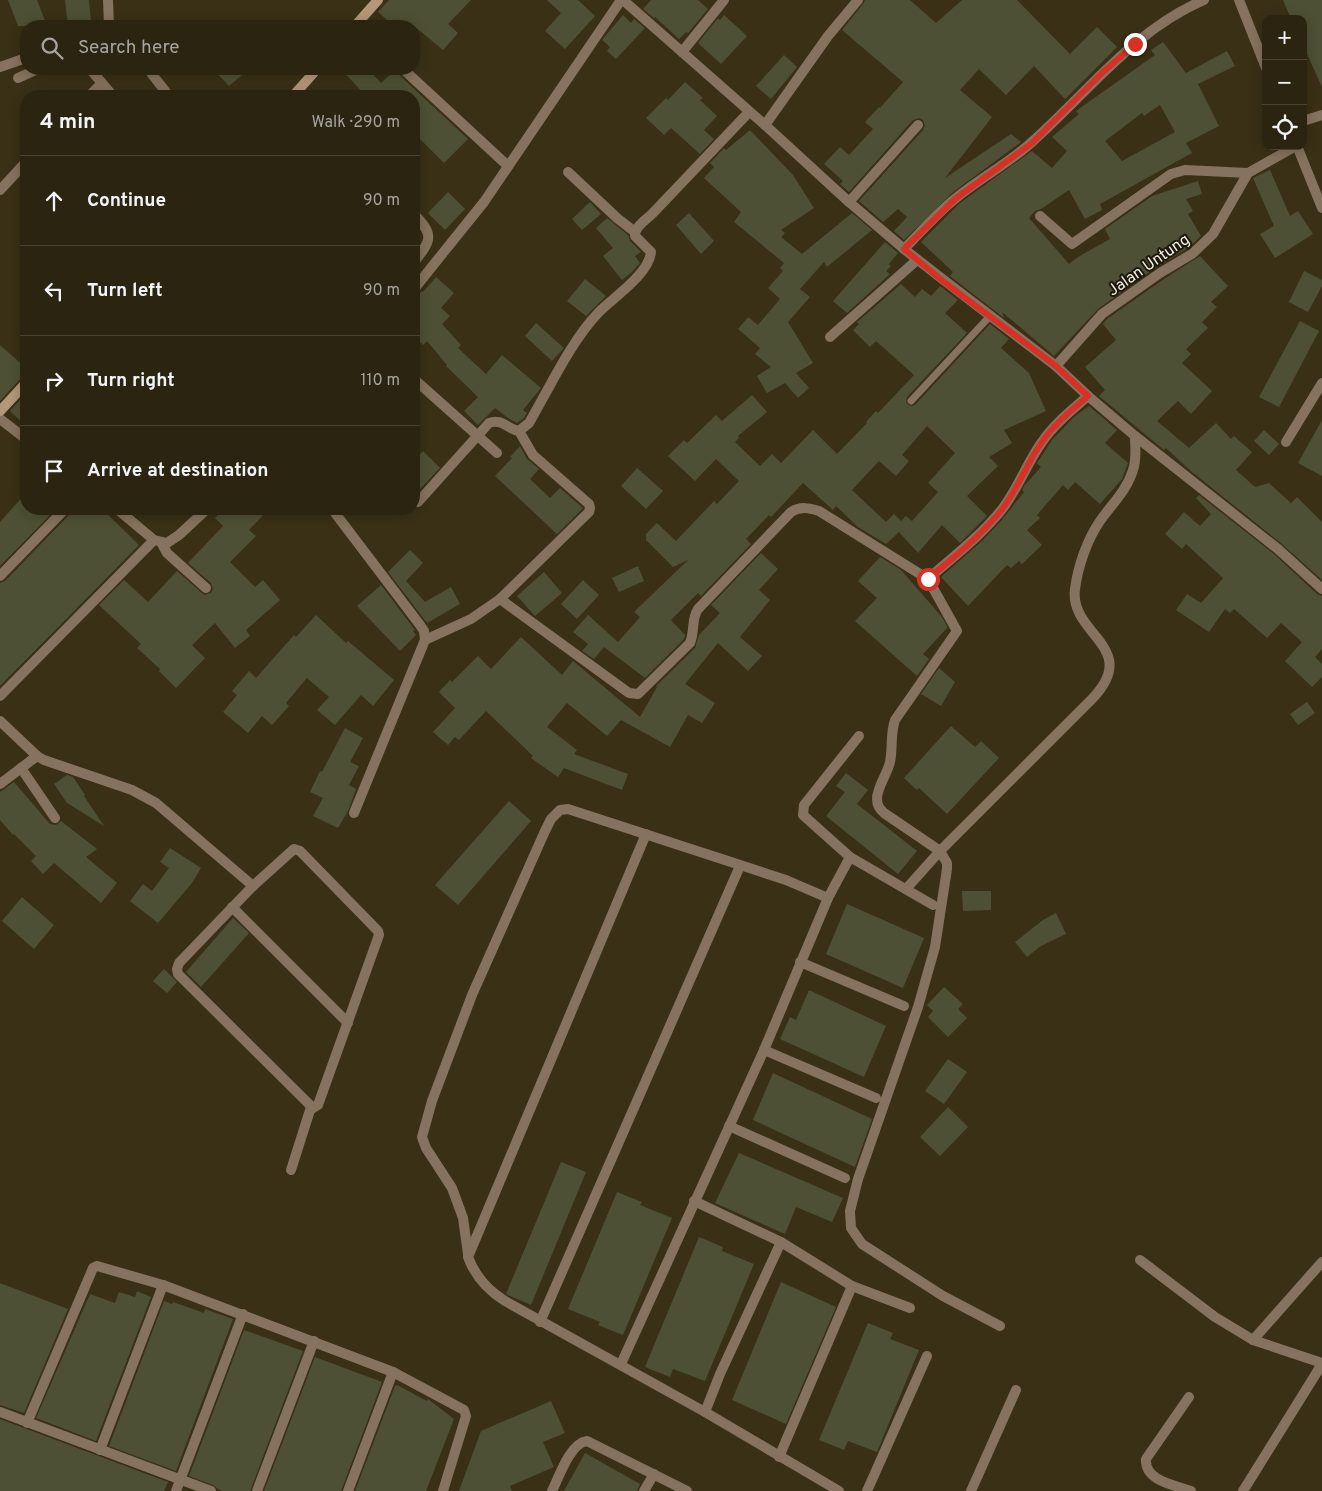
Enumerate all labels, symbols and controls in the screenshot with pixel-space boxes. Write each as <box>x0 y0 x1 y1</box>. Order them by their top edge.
map controls <box>1262 15 1307 150</box>
button: + <box>1262 15 1307 60</box>
search box <box>20 20 420 75</box>
route end <box>1124 33 1147 56</box>
icon: search <box>38 34 66 62</box>
text: Search here <box>78 36 180 60</box>
button: − <box>1262 60 1307 105</box>
button: locate <box>1262 105 1307 150</box>
text: 4 min <box>40 109 96 136</box>
text: Walk · 290 m <box>312 113 400 133</box>
icon: ahead <box>40 187 68 215</box>
text: Continue <box>87 189 166 213</box>
text: 90 m <box>363 191 400 211</box>
street label: Jalan Untung <box>1104 230 1194 301</box>
icon: left <box>40 277 68 305</box>
text: Turn left <box>87 279 163 303</box>
text: 90 m <box>363 281 400 301</box>
icon: right <box>40 367 68 395</box>
text: Turn right <box>87 369 175 393</box>
text: 110 m <box>360 371 400 391</box>
icon: arrive <box>40 457 68 485</box>
text: Arrive at destination <box>87 459 268 483</box>
route start <box>917 568 940 591</box>

